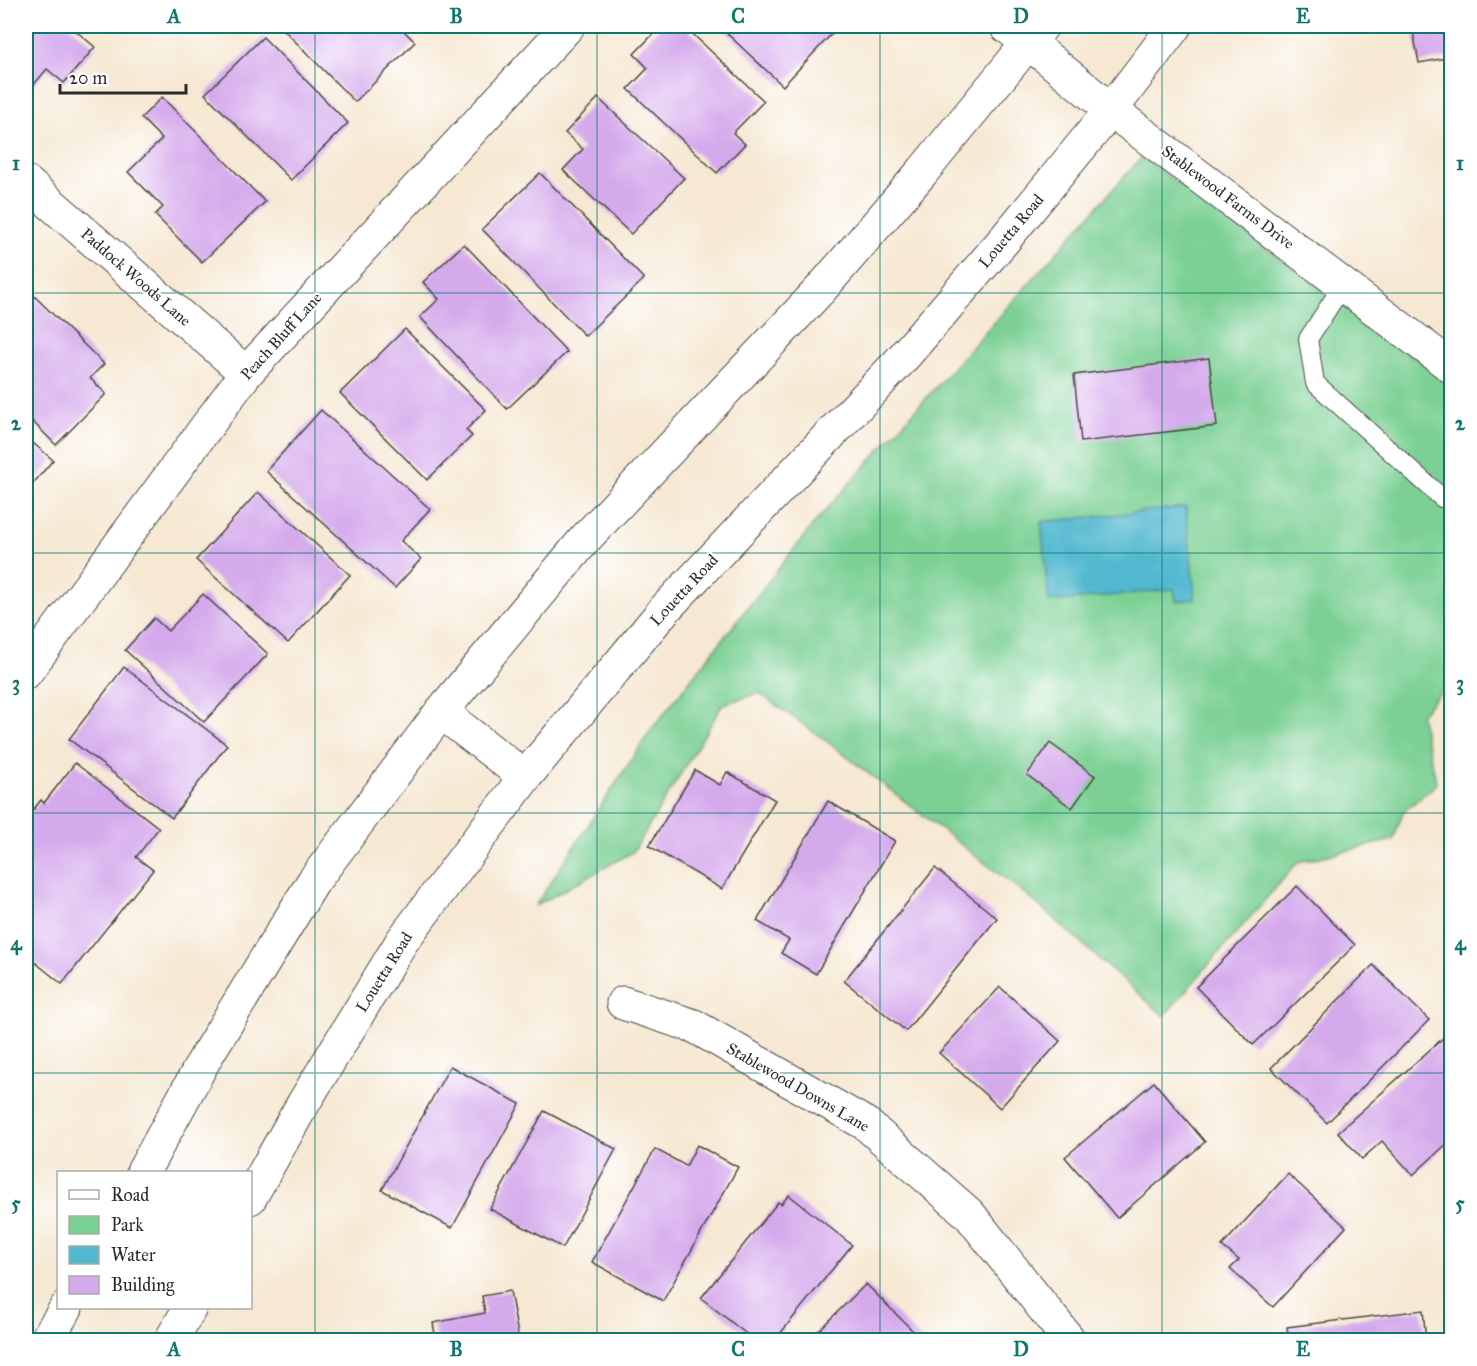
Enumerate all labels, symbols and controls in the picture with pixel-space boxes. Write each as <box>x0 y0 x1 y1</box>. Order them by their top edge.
text: A <box>165 4 181 28</box>
text: B <box>449 4 463 28</box>
text: C <box>731 4 745 28</box>
text: D <box>1013 4 1029 28</box>
text: E <box>1296 4 1311 28</box>
scale bar <box>60 57 186 95</box>
text: 20 m <box>69 67 107 89</box>
street label: Stablewood Farms Drive <box>1158 141 1298 253</box>
text: 1 <box>12 151 20 175</box>
text: 1 <box>1456 151 1464 175</box>
street label: Louetta Road <box>975 190 1047 272</box>
street label: Paddock Woods Lane <box>77 224 195 330</box>
street label: Peach Bluff Lane <box>237 288 326 384</box>
text: 2 <box>11 411 22 435</box>
text: 2 <box>1455 411 1466 435</box>
street label: Louetta Road <box>646 550 722 630</box>
text: 3 <box>12 671 20 696</box>
text: 3 <box>1456 671 1464 696</box>
street label: Louetta Road <box>352 928 416 1016</box>
text: 4 <box>10 931 22 956</box>
text: 4 <box>1454 931 1466 956</box>
street label: Stablewood Downs Lane <box>723 1038 873 1136</box>
legend <box>57 1171 252 1309</box>
text: Road <box>111 1184 149 1206</box>
text: 5 <box>11 1191 21 1215</box>
text: 5 <box>1455 1191 1465 1215</box>
text: Park <box>111 1214 144 1236</box>
text: Water <box>111 1244 156 1266</box>
text: Building <box>111 1274 175 1297</box>
text: A <box>165 1337 181 1361</box>
text: B <box>449 1337 463 1361</box>
text: C <box>731 1337 745 1361</box>
text: D <box>1013 1337 1029 1361</box>
text: E <box>1296 1337 1311 1361</box>

